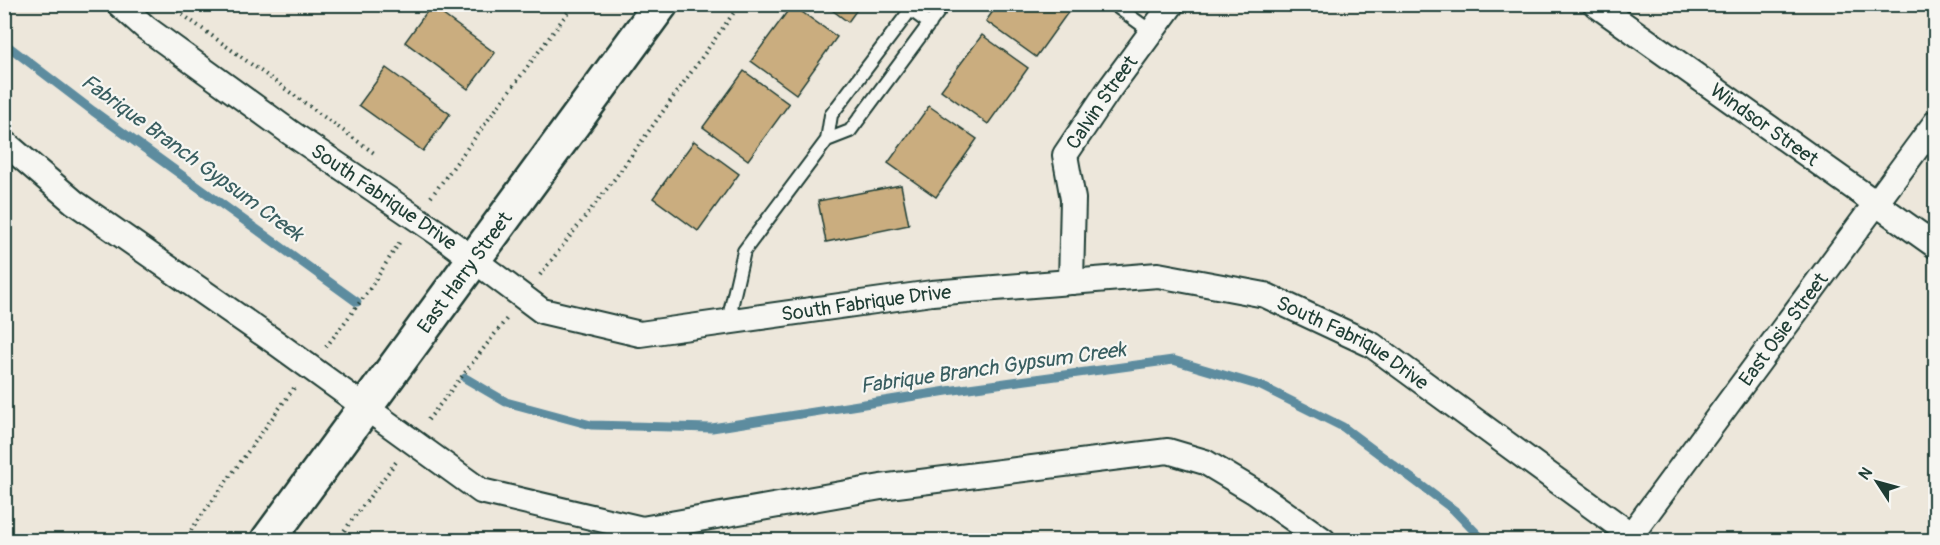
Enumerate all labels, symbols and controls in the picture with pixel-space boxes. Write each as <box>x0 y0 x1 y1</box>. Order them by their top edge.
street label: Calvin Street <box>1060 49 1143 154</box>
water label: Fabrique Branch Gypsum Creek <box>76 68 310 249</box>
street label: Windsor Street <box>1706 77 1824 172</box>
street label: South Fabrique Drive <box>306 138 462 256</box>
street label: East Harry Street <box>411 206 518 338</box>
street label: East Osie Street <box>1733 267 1834 391</box>
street label: South Fabrique Drive <box>780 279 952 327</box>
street label: South Fabrique Drive <box>1273 290 1434 395</box>
water label: Fabrique Branch Gypsum Creek <box>858 336 1130 400</box>
north arrow <box>1847 452 1907 512</box>
text: N <box>1854 463 1877 484</box>

